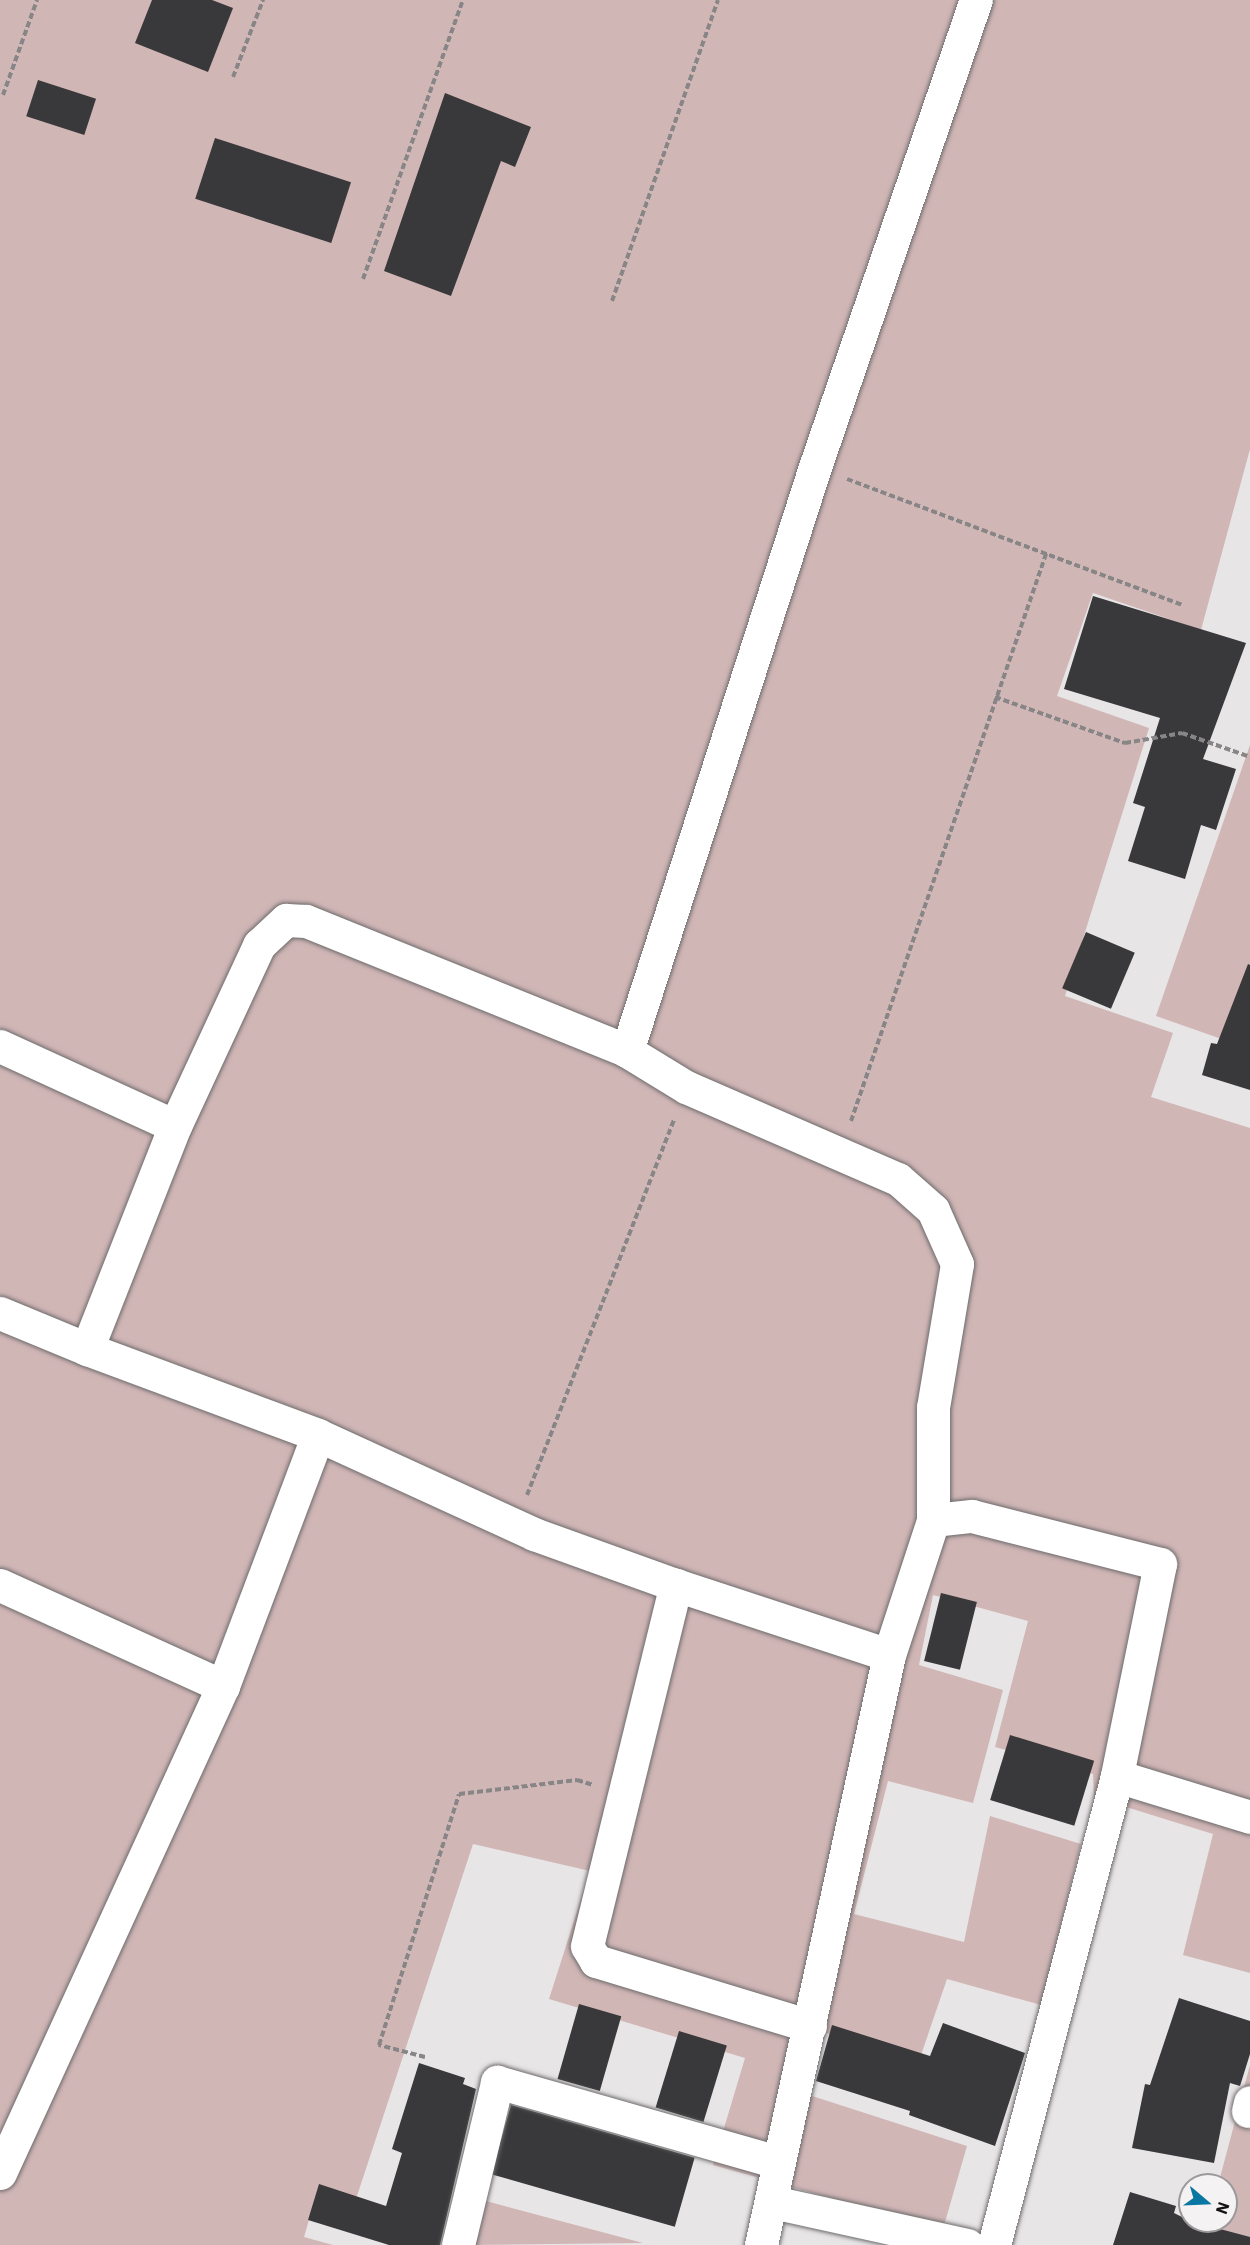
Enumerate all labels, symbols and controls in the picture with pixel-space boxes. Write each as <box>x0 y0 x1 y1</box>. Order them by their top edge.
north arrow <box>1178 2173 1238 2233</box>
text: N <box>1212 2199 1234 2217</box>

